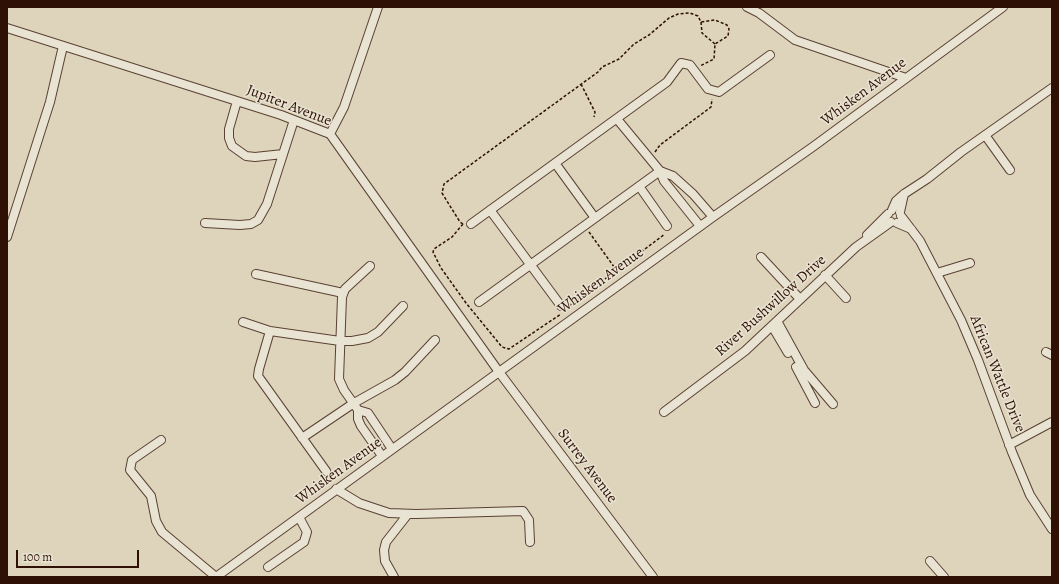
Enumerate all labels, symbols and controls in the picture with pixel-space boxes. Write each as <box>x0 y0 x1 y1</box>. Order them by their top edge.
street label: Whisken Avenue <box>818 54 910 130</box>
street label: Jupiter Avenue <box>244 82 334 130</box>
street label: Whisken Avenue <box>555 244 647 318</box>
street label: River Bushwillow Drive <box>712 252 830 360</box>
street label: African Wattle Drive <box>965 313 1029 435</box>
street label: Surrey Avenue <box>553 425 621 507</box>
street label: Whisken Avenue <box>293 434 385 508</box>
scale bar <box>18 542 141 568</box>
text: 100 m <box>23 549 52 565</box>

